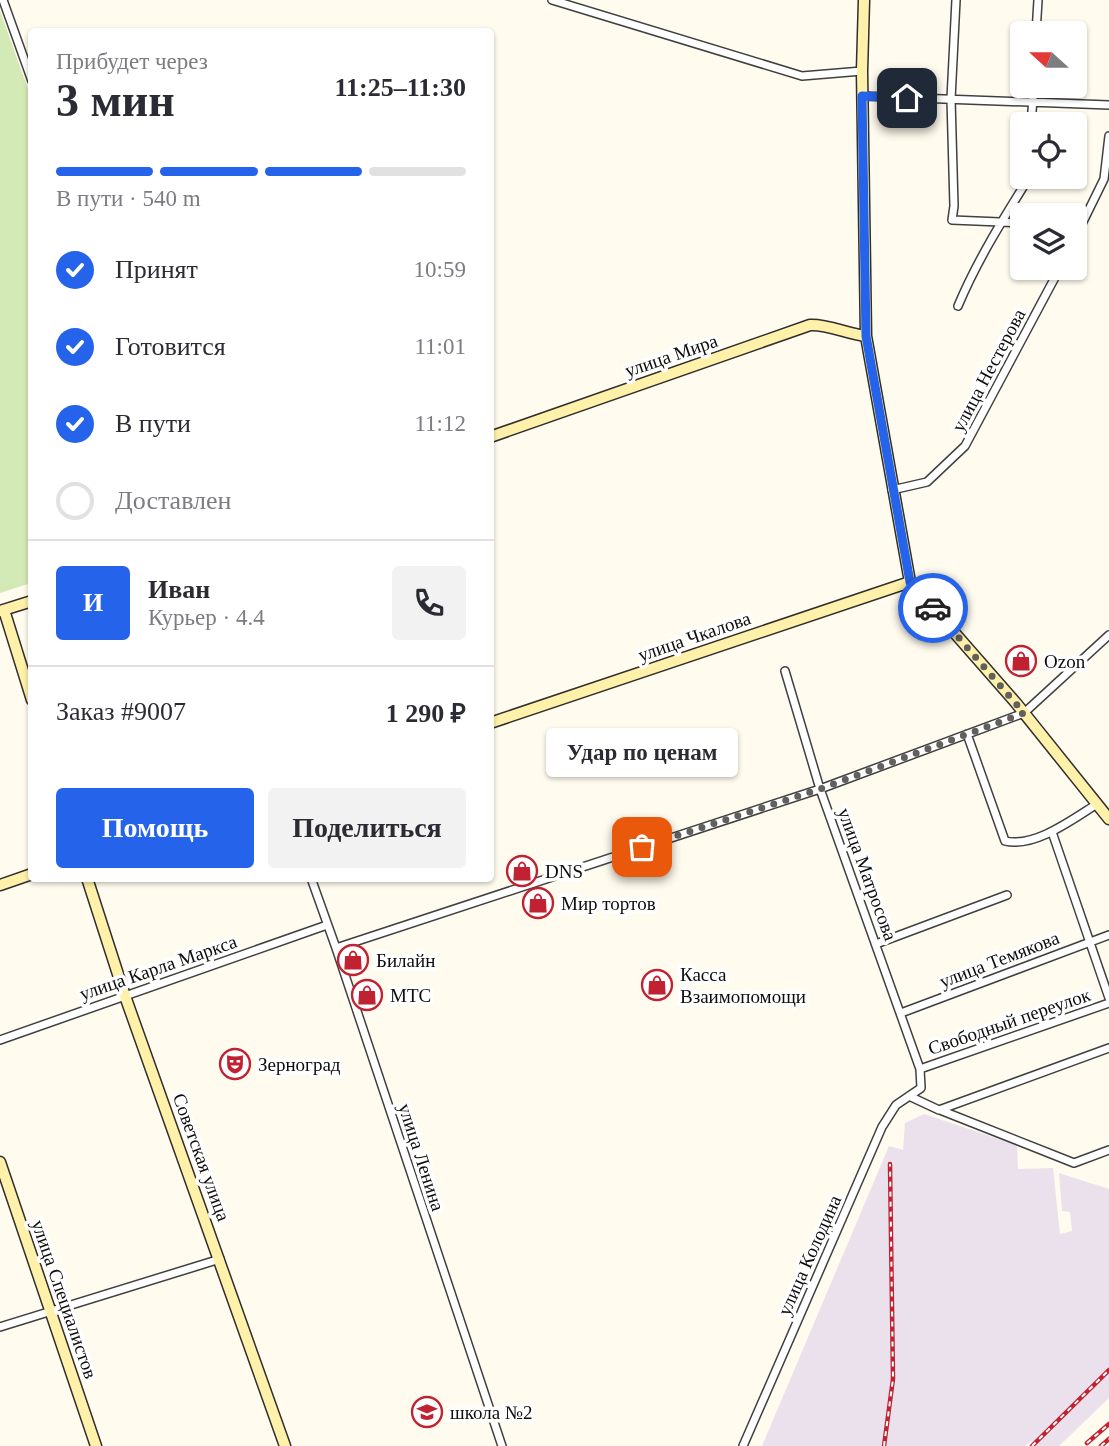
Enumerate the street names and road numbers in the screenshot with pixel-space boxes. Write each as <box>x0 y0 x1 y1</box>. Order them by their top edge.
street label: улица Нестерова <box>947 305 1030 435</box>
street label: улица Мира <box>622 330 721 381</box>
street label: улица Чкалова <box>635 607 754 666</box>
street label: улица Матросова <box>834 805 901 944</box>
street label: улица Темякова <box>936 927 1063 992</box>
street label: улица Карла Маркса <box>77 930 240 1004</box>
street label: Свободный переулок <box>925 984 1094 1059</box>
street label: Советская улица <box>169 1091 235 1224</box>
street label: улица Ленина <box>394 1101 449 1214</box>
street label: улица Колодина <box>774 1191 846 1319</box>
street label: улица Специалистов <box>27 1217 102 1381</box>

